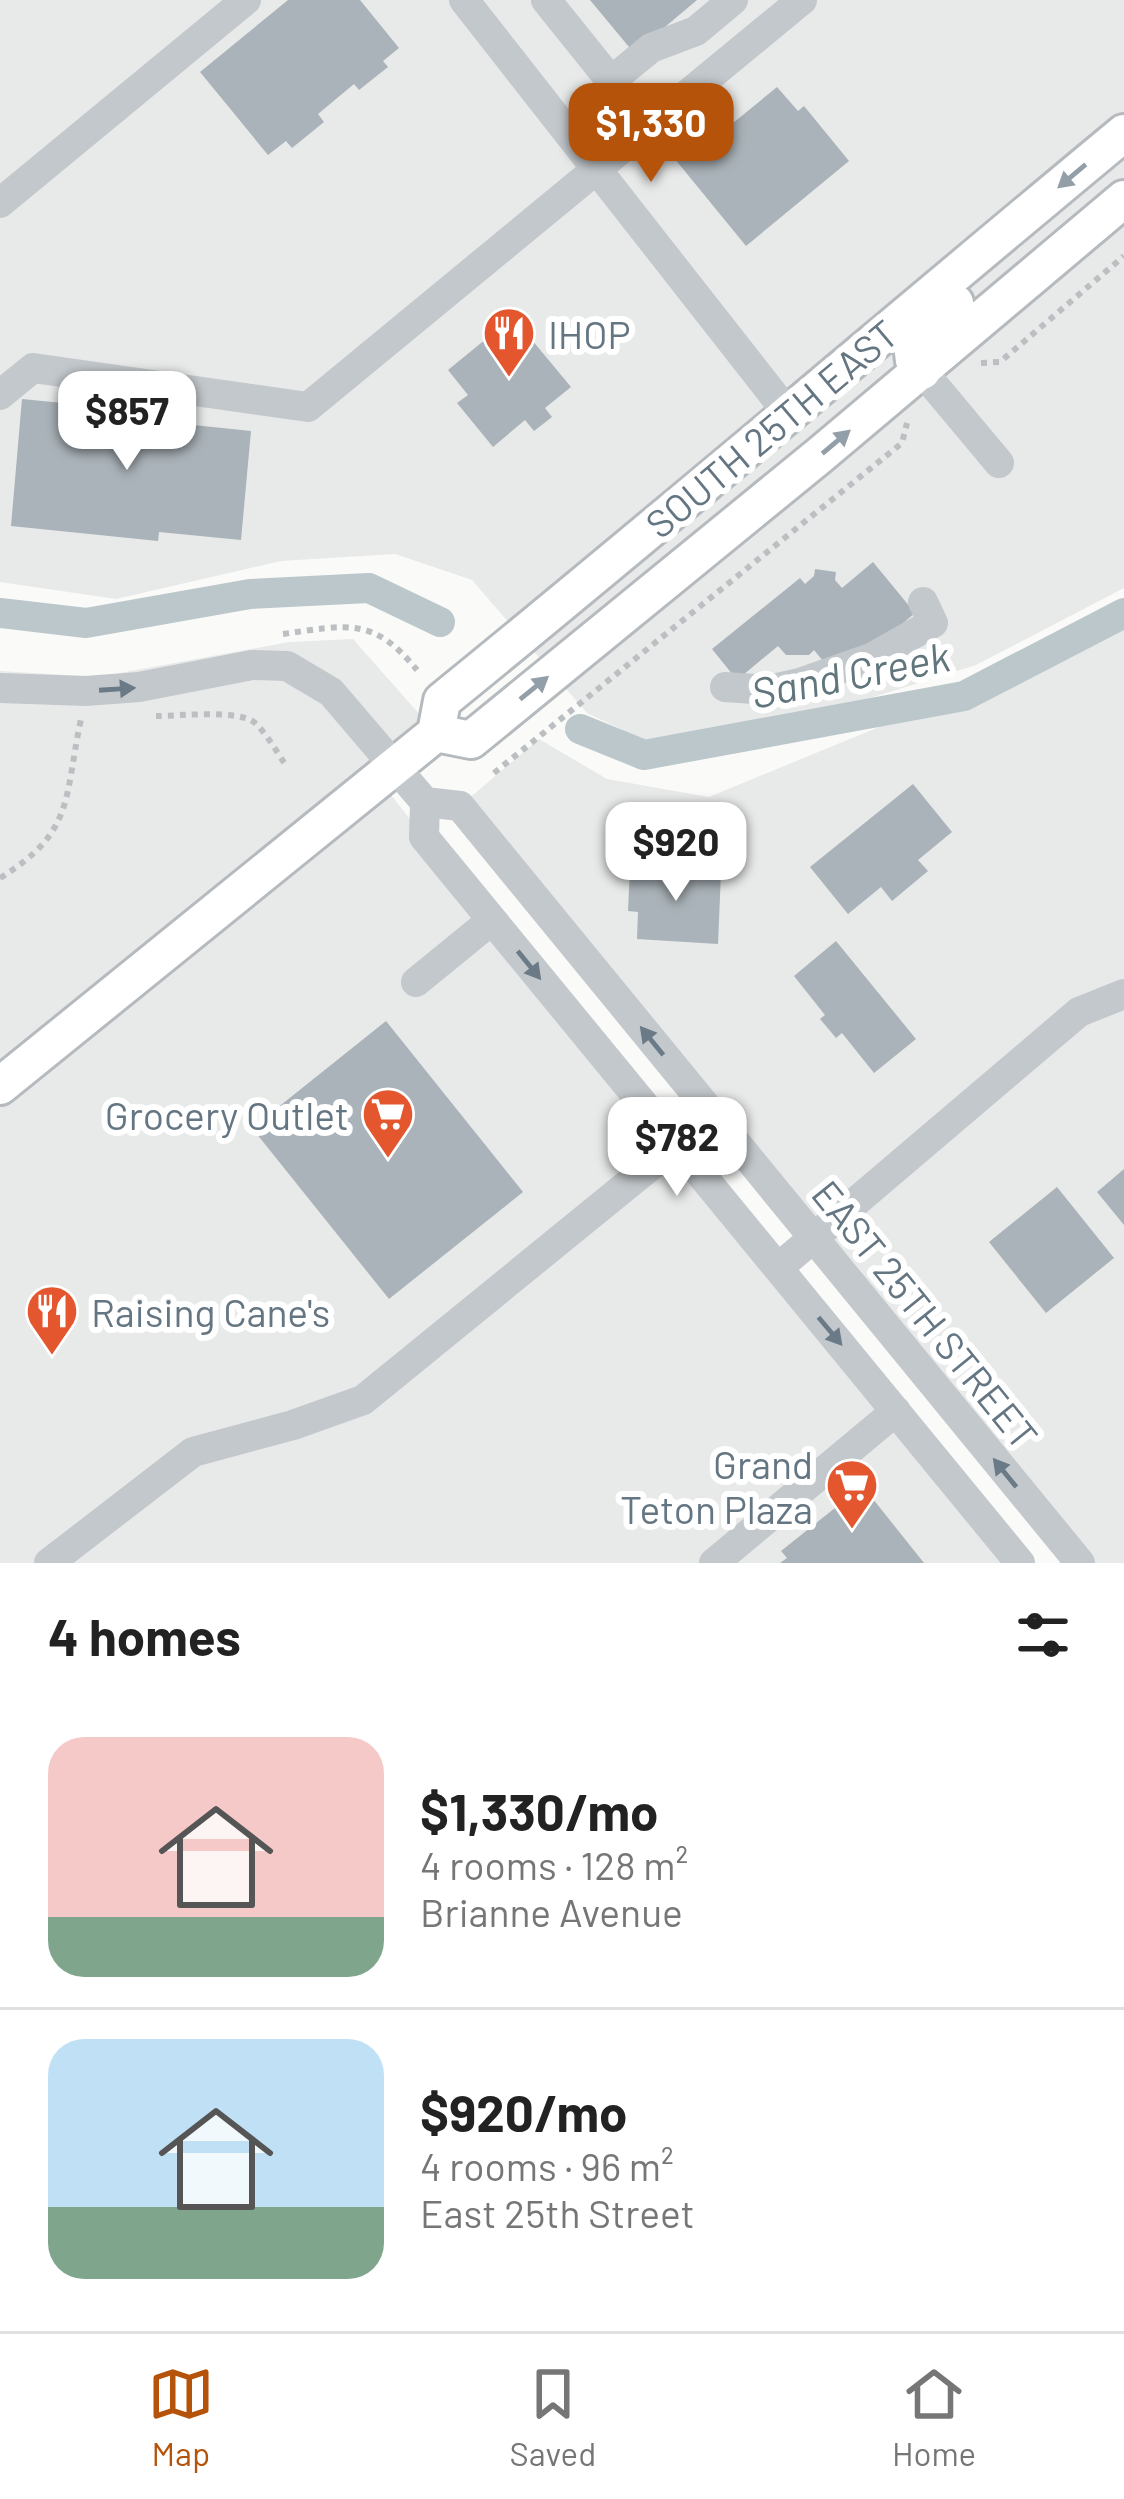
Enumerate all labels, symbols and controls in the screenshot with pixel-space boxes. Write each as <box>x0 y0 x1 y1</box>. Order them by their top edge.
pin: $1,330 <box>553 83 749 185</box>
text: $1,330 <box>596 98 706 145</box>
one-way arrow <box>1057 162 1087 188</box>
restaurant icon: IHOP <box>481 305 537 379</box>
street label: SOUTH 25TH EAST <box>636 309 906 547</box>
place label: IHOP <box>548 310 631 357</box>
pin: $857 <box>56 371 198 473</box>
text: $857 <box>85 386 169 433</box>
one-way arrow <box>821 429 852 455</box>
water label: Sand Creek <box>746 629 954 717</box>
one-way arrow <box>519 676 549 702</box>
one-way arrow <box>99 679 136 698</box>
pin: $920 <box>605 802 747 904</box>
text: $920 <box>632 817 720 864</box>
one-way arrow <box>516 949 541 980</box>
one-way arrow <box>640 1026 665 1057</box>
supermarket icon: Grocery Outlet <box>360 1086 416 1160</box>
place label: Grocery Outlet <box>105 1091 349 1138</box>
pin: $782 <box>606 1097 748 1199</box>
text: $782 <box>635 1112 719 1159</box>
street label: EAST 25TH STREET <box>803 1170 1049 1458</box>
restaurant icon: Raising Cane's <box>24 1283 80 1357</box>
place label: Raising Cane's <box>91 1288 330 1335</box>
one-way arrow <box>817 1316 842 1347</box>
place label: Grand Teton Plaza <box>620 1440 813 1532</box>
supermarket icon: Grand Teton Plaza <box>824 1457 880 1531</box>
one-way arrow <box>993 1457 1019 1488</box>
icon: filters <box>1010 1602 1076 1668</box>
text: 4 homes <box>48 1605 241 1666</box>
text: $1,330/mo <box>420 1780 658 1841</box>
icon: home <box>144 1785 288 1929</box>
text: 4 rooms · 128 m² <box>420 1841 688 1888</box>
text: Brianne Avenue <box>420 1888 683 1935</box>
text: $920/mo <box>420 2081 627 2142</box>
icon: home <box>144 2087 288 2231</box>
text: 4 rooms · 96 m² <box>420 2142 674 2189</box>
text: East 25th Street <box>420 2189 695 2236</box>
tab: Map <box>148 2361 214 2473</box>
tab: Saved <box>510 2361 596 2473</box>
tab: Home <box>892 2361 976 2473</box>

